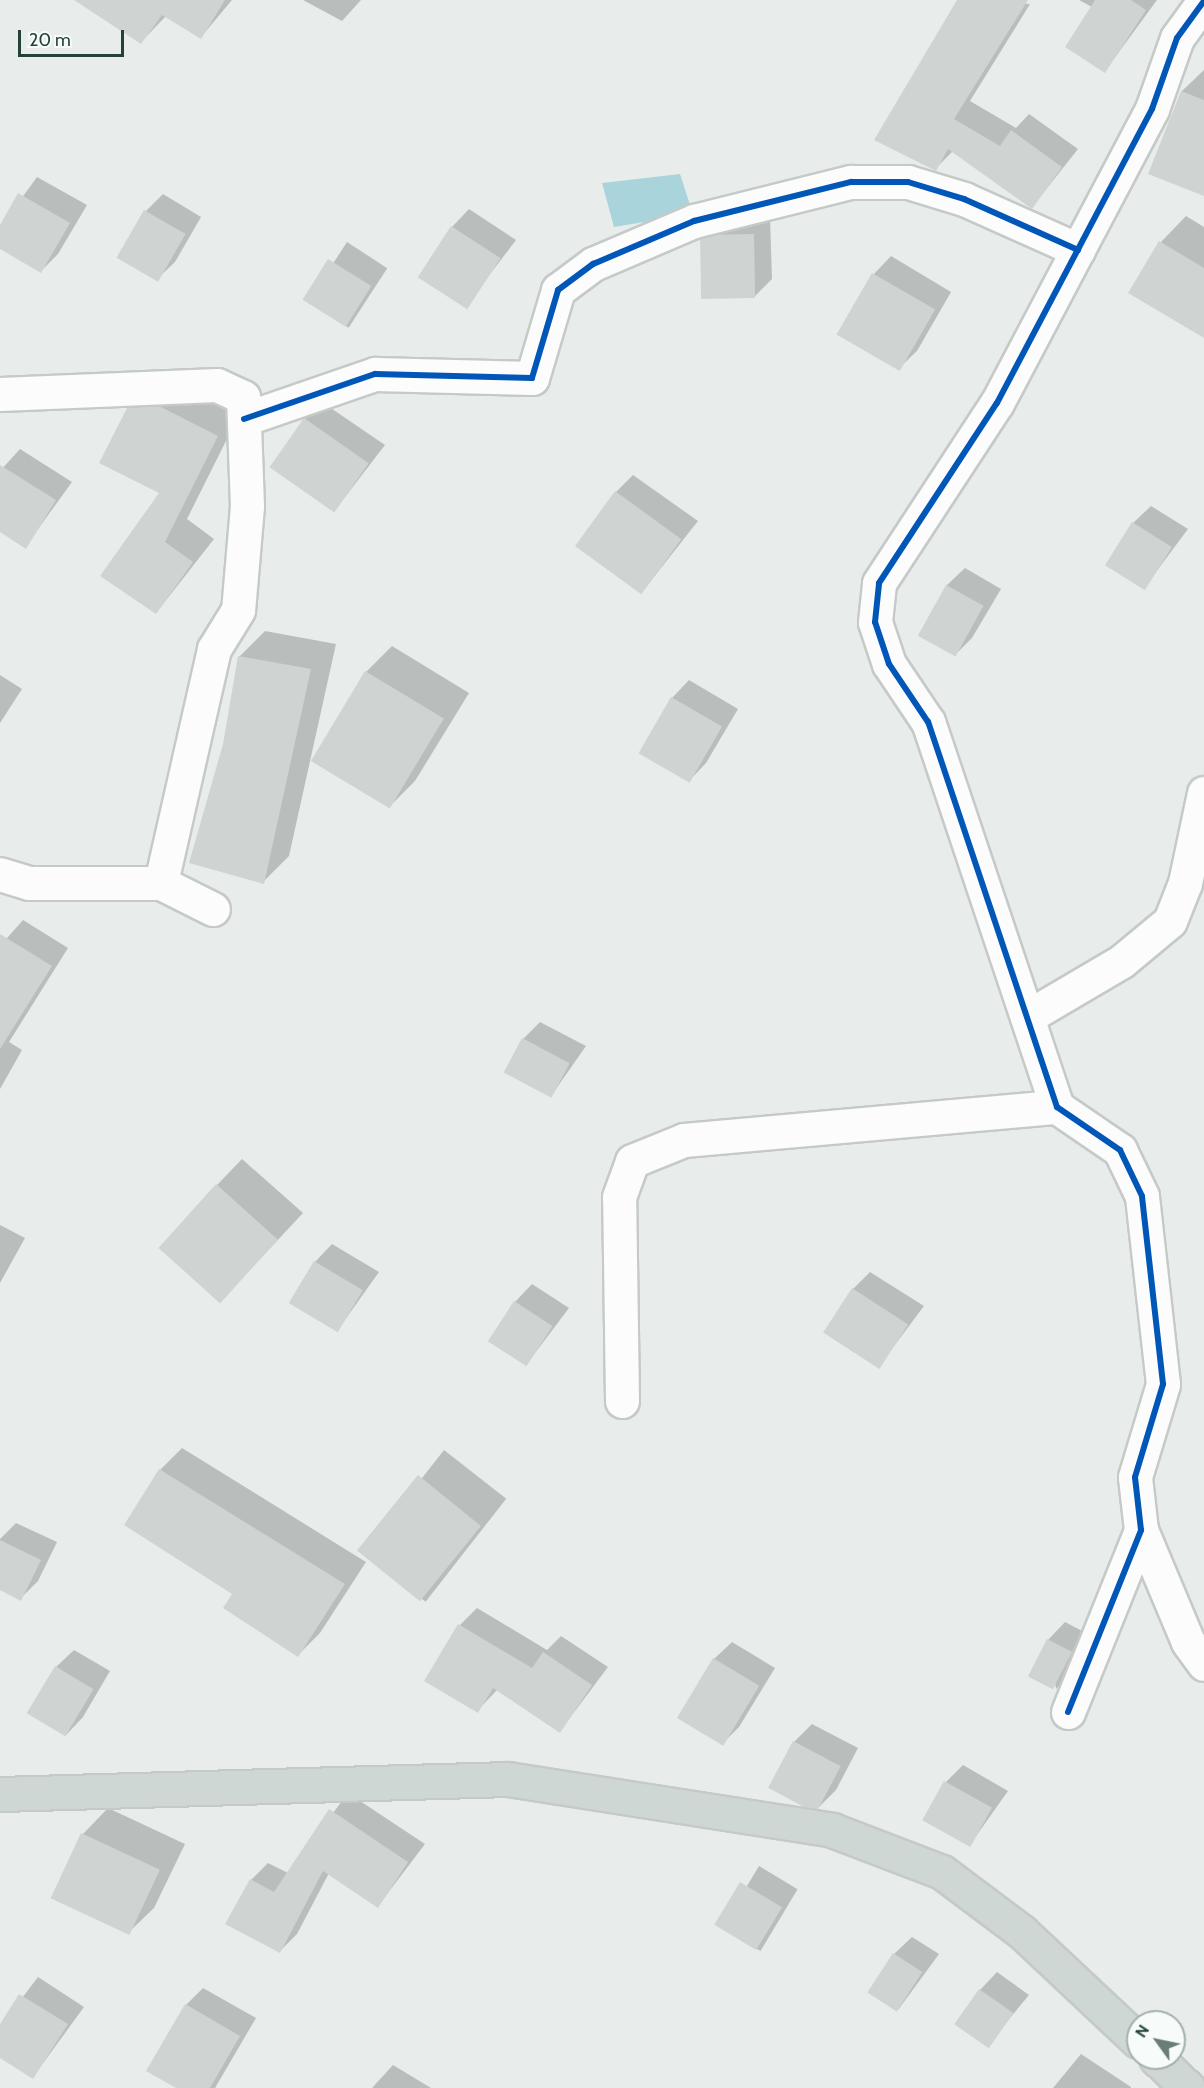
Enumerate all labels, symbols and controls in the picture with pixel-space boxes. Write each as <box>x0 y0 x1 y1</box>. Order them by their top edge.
scale bar <box>21 18 128 56</box>
text: 20 m <box>29 29 71 51</box>
north arrow <box>1126 2010 1186 2070</box>
text: N <box>1131 2021 1153 2041</box>

